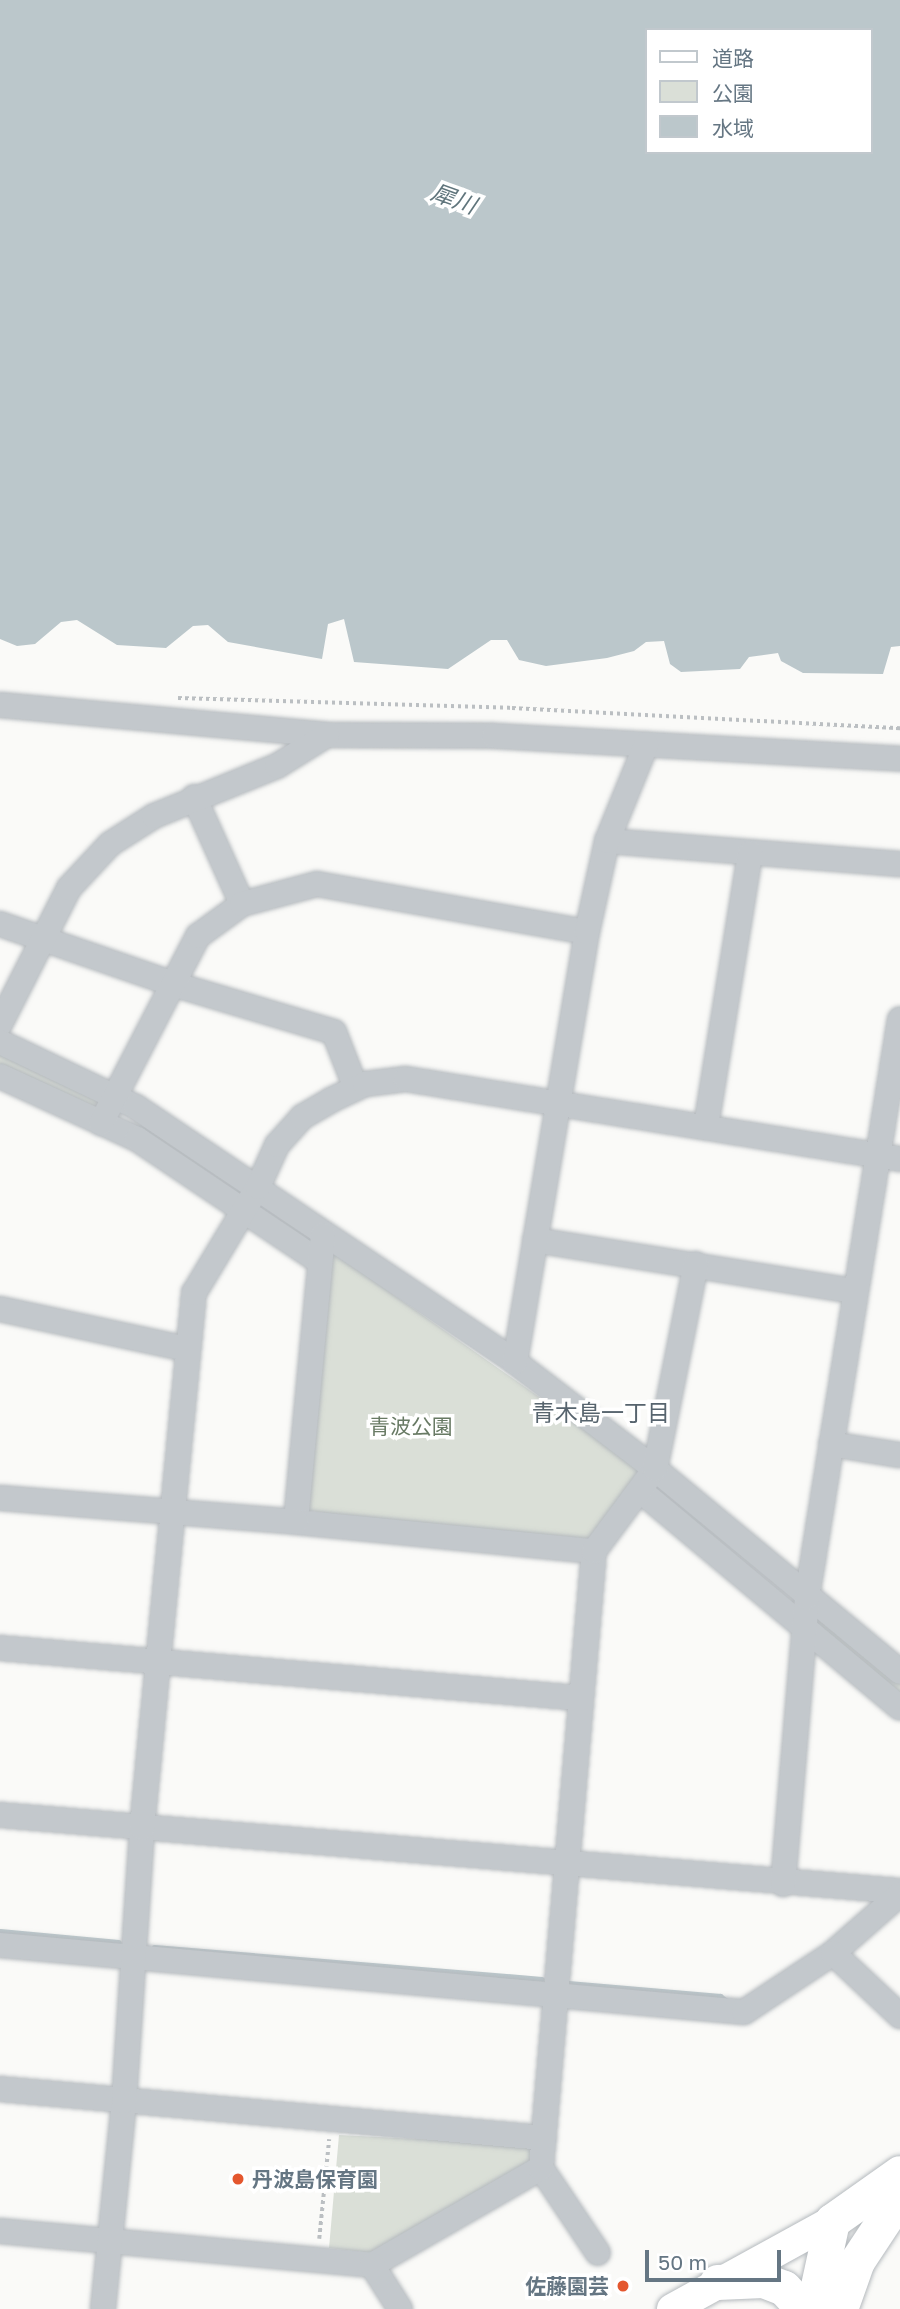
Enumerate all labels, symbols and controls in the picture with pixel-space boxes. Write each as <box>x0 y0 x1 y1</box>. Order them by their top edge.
legend <box>645 28 872 154</box>
text: 道路 <box>712 45 754 71</box>
text: 公園 <box>712 80 754 106</box>
text: 水域 <box>712 115 754 141</box>
water label: 犀川 <box>428 177 480 219</box>
district label: 青木島一丁目 <box>532 1398 670 1426</box>
park label: 青波公園 <box>369 1413 453 1439</box>
place label: 丹波島保育園 <box>252 2166 378 2192</box>
marker: 丹波島保育園 <box>230 2171 246 2187</box>
scale bar <box>648 2236 785 2280</box>
text: 50 m <box>658 2249 707 2275</box>
place label: 佐藤園芸 <box>525 2273 609 2299</box>
marker: 佐藤園芸 <box>615 2278 631 2294</box>

